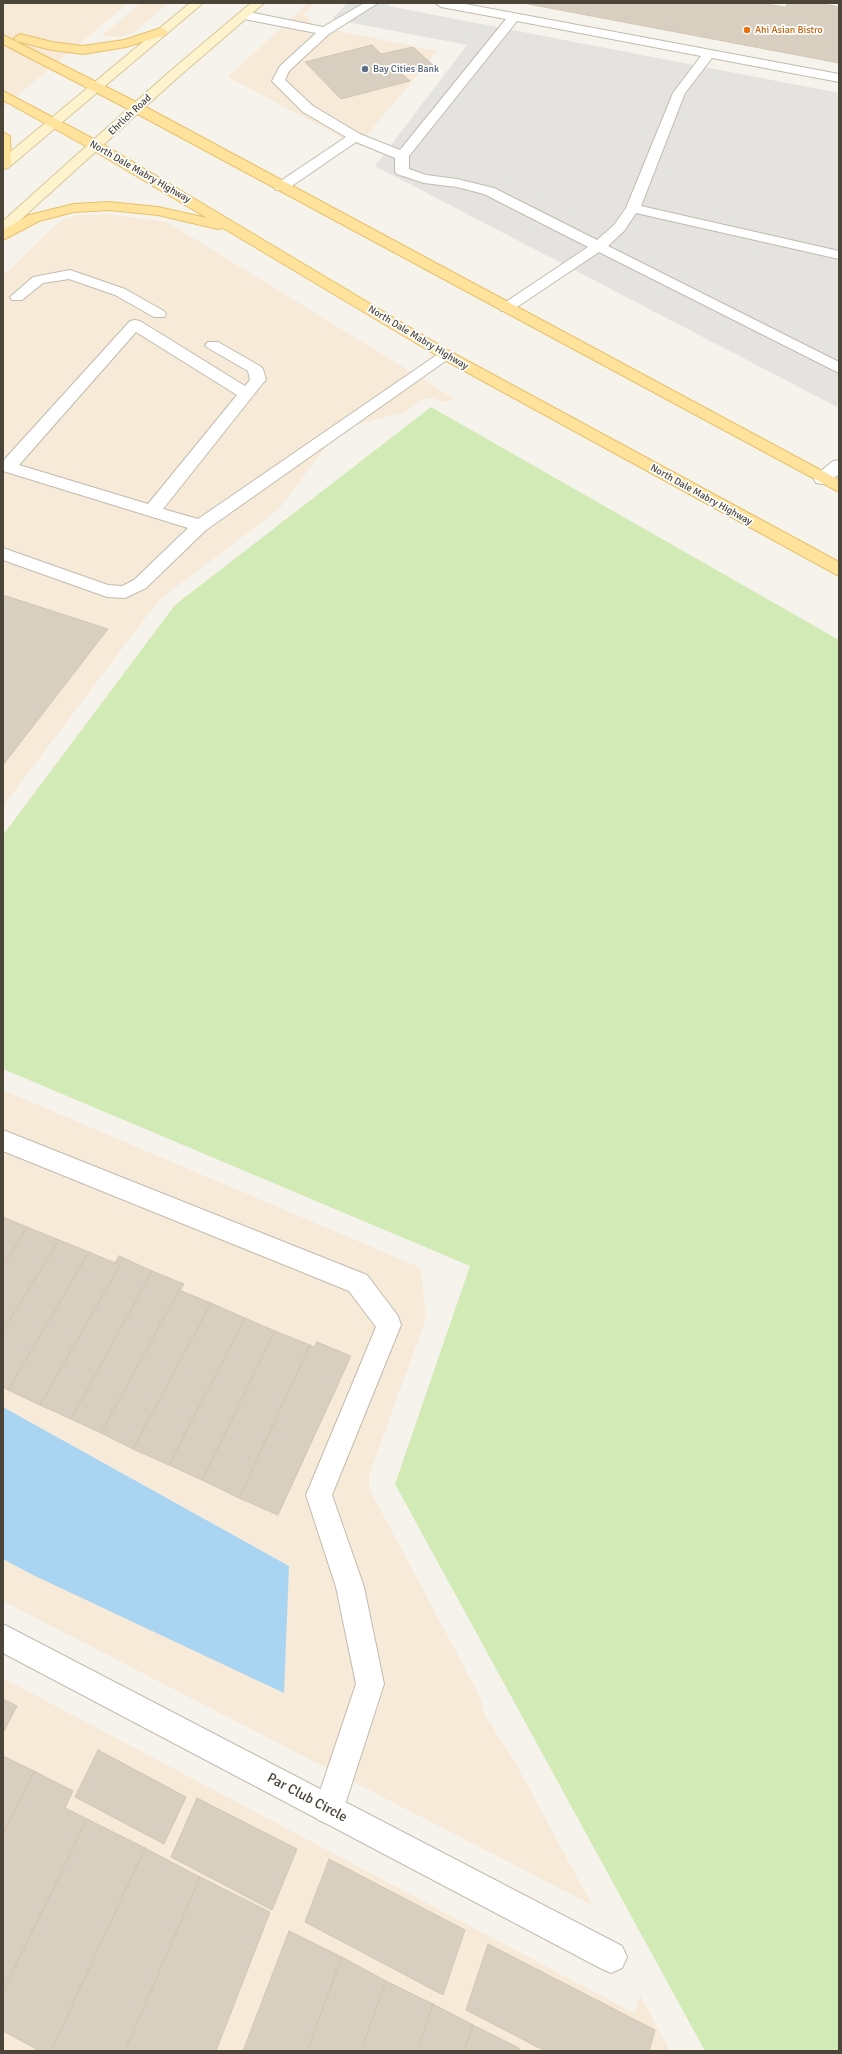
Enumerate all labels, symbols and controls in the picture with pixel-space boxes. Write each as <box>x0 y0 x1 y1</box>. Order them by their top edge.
place label: Ahi Asian Bistro <box>755 24 823 36</box>
marker: Ahi Asian Bistro <box>742 25 752 35</box>
place label: Bay Cities Bank <box>373 63 439 75</box>
marker: Bay Cities Bank <box>360 64 370 74</box>
street label: Ehrlich Road <box>106 92 154 138</box>
street label: North Dale Mabry Highway <box>87 138 193 206</box>
street label: North Dale Mabry Highway <box>366 303 470 373</box>
street label: North Dale Mabry Highway <box>648 462 754 528</box>
street label: Par Club Circle <box>264 1770 350 1826</box>

